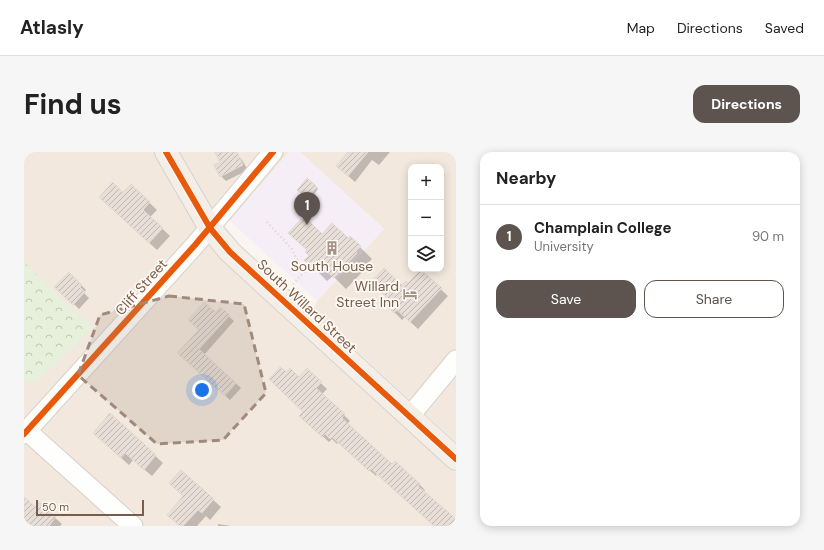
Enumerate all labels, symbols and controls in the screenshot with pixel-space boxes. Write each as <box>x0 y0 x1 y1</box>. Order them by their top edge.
text: Atlasly <box>20 15 84 40</box>
text: Map <box>627 19 655 37</box>
text: Directions <box>677 19 743 37</box>
text: Saved <box>765 19 804 37</box>
button: Directions <box>693 85 800 123</box>
text: Find us <box>24 86 122 123</box>
map controls <box>408 164 444 272</box>
button: + <box>408 164 444 200</box>
text: Nearby <box>496 167 556 189</box>
pin: 1 <box>294 192 320 225</box>
button: − <box>408 200 444 236</box>
text: Champlain College <box>534 218 672 238</box>
text: 1 <box>507 228 511 245</box>
text: 90 m <box>752 228 784 245</box>
button: layers <box>408 236 444 272</box>
text: University <box>534 238 594 255</box>
building icon: South House <box>324 240 340 256</box>
street label: Cliff Street <box>111 255 171 319</box>
street label: South Willard Street <box>253 255 361 357</box>
place label: South House <box>291 257 373 275</box>
place label: Willard Street Inn <box>336 277 399 311</box>
button: Save <box>496 280 636 318</box>
button: Share <box>644 280 784 318</box>
hotel icon: Willard Street Inn <box>402 286 418 302</box>
your location <box>192 380 212 400</box>
scale bar <box>36 498 144 517</box>
text: 50 m <box>42 500 69 514</box>

